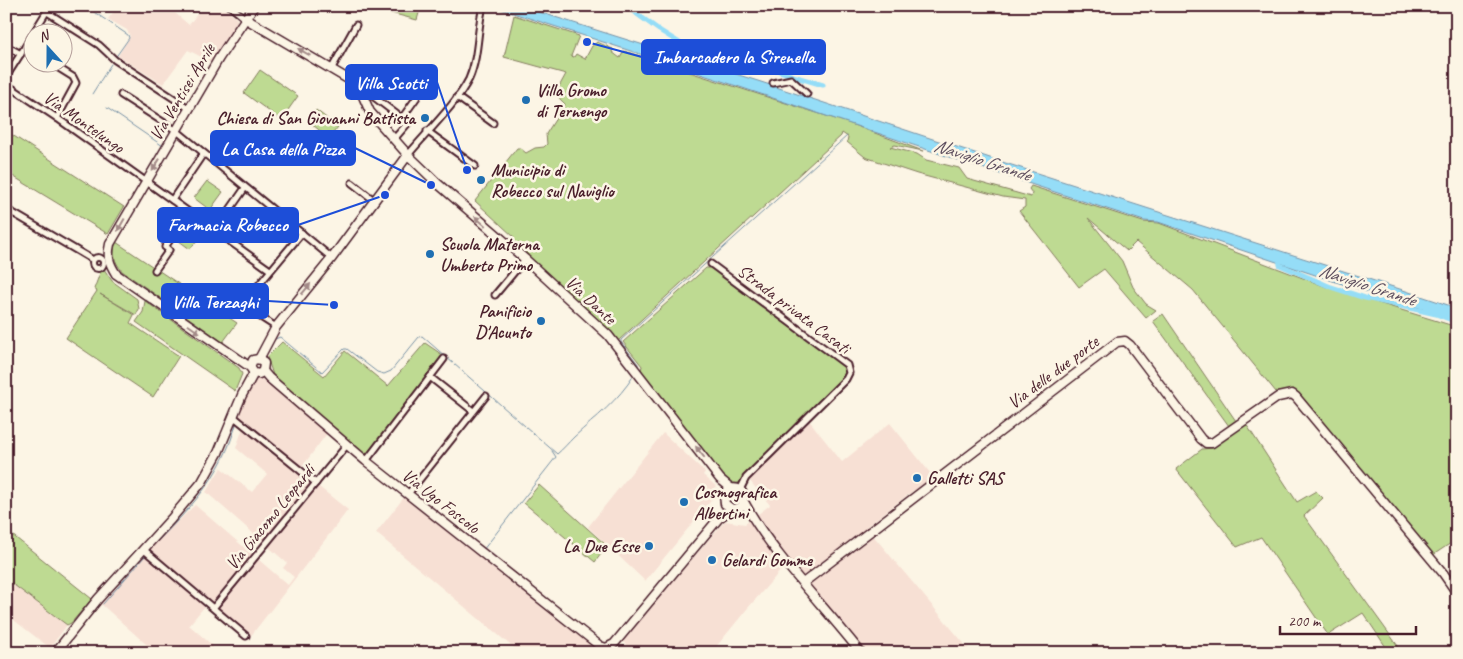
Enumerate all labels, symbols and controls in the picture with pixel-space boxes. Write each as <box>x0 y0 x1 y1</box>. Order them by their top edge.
north arrow <box>22 22 72 72</box>
text: N <box>36 26 53 46</box>
street label: Via Ventisei Aprile <box>144 38 220 145</box>
callout: Imbarcadero la Sirenella <box>642 40 825 74</box>
text: Imbarcadero la Sirenella <box>653 45 817 69</box>
one-way arrow <box>297 48 312 56</box>
callout: Villa Scotti <box>346 65 437 99</box>
text: Villa Scotti <box>355 71 429 95</box>
place label: Villa Gromo di Ternengo <box>536 79 608 122</box>
street label: Via Montelungo <box>39 86 130 159</box>
marker: Villa Gromo di Ternengo <box>520 94 532 106</box>
place label: Chiesa di San Giovanni Battista <box>217 107 416 129</box>
marker: Chiesa di San Giovanni Battista <box>419 112 431 124</box>
callout: La Casa della Pizza <box>211 131 355 165</box>
water label: Naviglio Grande <box>931 133 1036 188</box>
text: La Casa della Pizza <box>221 137 346 161</box>
one-way arrow <box>151 158 160 171</box>
place label: Municipio di Robecco sul Naviglio <box>491 159 615 202</box>
marker: Municipio di Robecco sul Naviglio <box>475 174 487 186</box>
callout: Farmacia Robecco <box>158 208 298 242</box>
text: Farmacia Robecco <box>168 213 289 237</box>
one-way arrow <box>474 215 487 226</box>
one-way arrow <box>117 217 125 232</box>
place label: Scuola Materna Umberto Primo <box>440 233 540 276</box>
marker: Scuola Materna Umberto Primo <box>424 248 436 260</box>
water label: Naviglio Grande <box>1316 258 1421 313</box>
street label: Strada privata Casati <box>733 260 857 360</box>
street label: Via Dante <box>561 271 622 330</box>
one-way arrow <box>301 283 312 296</box>
callout: Villa Terzaghi <box>162 284 268 318</box>
text: Villa Terzaghi <box>171 290 261 314</box>
place label: Panificio D'Acunto <box>475 300 532 343</box>
marker: Panificio D'Acunto <box>535 315 547 327</box>
one-way arrow <box>187 324 201 334</box>
street label: Via delle due porte <box>1003 330 1104 413</box>
one-way arrow <box>694 446 705 459</box>
street label: Via Giacomo Leopardi <box>221 458 321 574</box>
street label: Via Ugo Foscolo <box>398 464 486 539</box>
place label: Galletti SAS <box>927 467 1006 489</box>
marker: Galletti SAS <box>911 472 923 484</box>
place label: Cosmografica Albertini <box>694 481 778 524</box>
marker: Cosmografica Albertini <box>678 496 690 508</box>
place label: La Due Esse <box>563 535 641 557</box>
marker: La Due Esse <box>643 540 655 552</box>
place label: Gelardi Gomme <box>722 549 814 571</box>
marker: Gelardi Gomme <box>706 554 718 566</box>
scale bar <box>1280 604 1417 636</box>
text: 200 m <box>1288 612 1322 631</box>

